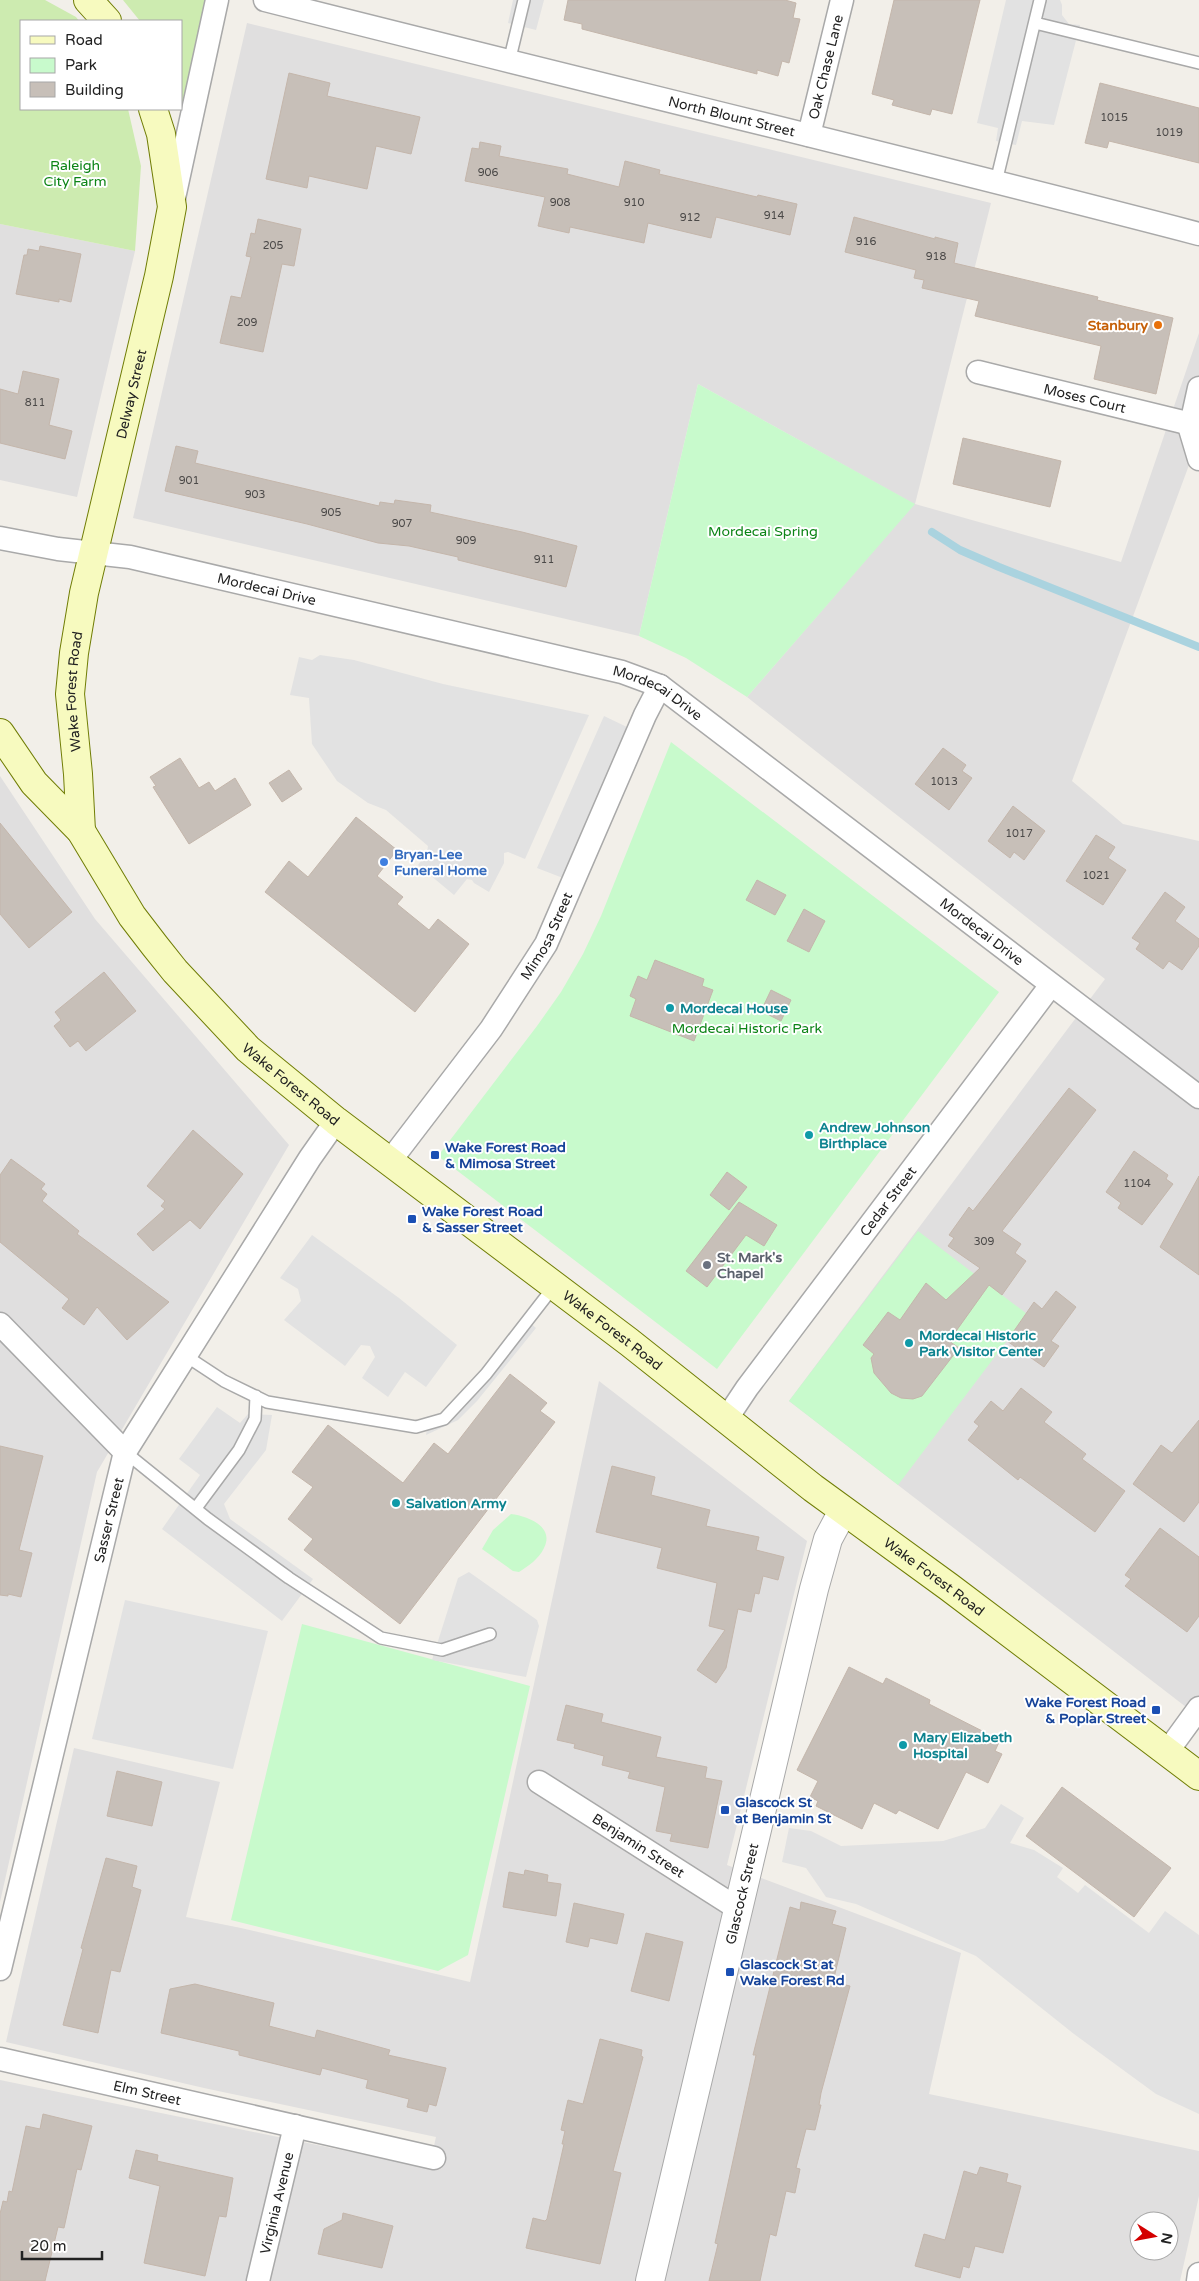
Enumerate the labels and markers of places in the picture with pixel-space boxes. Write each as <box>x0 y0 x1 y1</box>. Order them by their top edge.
place label: Stanbury <box>1088 317 1148 334</box>
marker: Stanbury <box>1152 319 1164 331</box>
place label: Bryan-Lee Funeral Home <box>394 846 487 879</box>
marker: Bryan-Lee Funeral Home <box>378 856 390 868</box>
place label: Mordecai House <box>680 1000 788 1017</box>
marker: Mordecai House <box>664 1002 676 1014</box>
place label: Andrew Johnson Birthplace <box>819 1119 930 1152</box>
marker: Andrew Johnson Birthplace <box>803 1129 815 1141</box>
place label: Wake Forest Road & Mimosa Street <box>445 1139 566 1172</box>
marker: Wake Forest Road & Mimosa Street <box>429 1149 441 1161</box>
place label: Wake Forest Road & Sasser Street <box>422 1203 543 1236</box>
marker: Wake Forest Road & Sasser Street <box>406 1213 418 1225</box>
place label: St. Mark's Chapel <box>717 1249 782 1282</box>
marker: St. Mark's Chapel <box>701 1259 713 1271</box>
place label: Mordecai Historic Park Visitor Center <box>919 1327 1044 1360</box>
marker: Mordecai Historic Park Visitor Center <box>903 1337 915 1349</box>
place label: Salvation Army <box>406 1495 507 1512</box>
marker: Salvation Army <box>390 1497 402 1509</box>
place label: Wake Forest Road & Poplar Street <box>1025 1694 1147 1727</box>
marker: Wake Forest Road & Poplar Street <box>1150 1704 1162 1716</box>
place label: Mary Elizabeth Hospital <box>913 1729 1012 1762</box>
marker: Mary Elizabeth Hospital <box>897 1739 909 1751</box>
place label: Glascock St at Benjamin St <box>735 1794 832 1827</box>
marker: Glascock St at Benjamin St <box>719 1804 731 1816</box>
place label: Glascock St at Wake Forest Rd <box>740 1956 845 1989</box>
marker: Glascock St at Wake Forest Rd <box>724 1966 736 1978</box>

